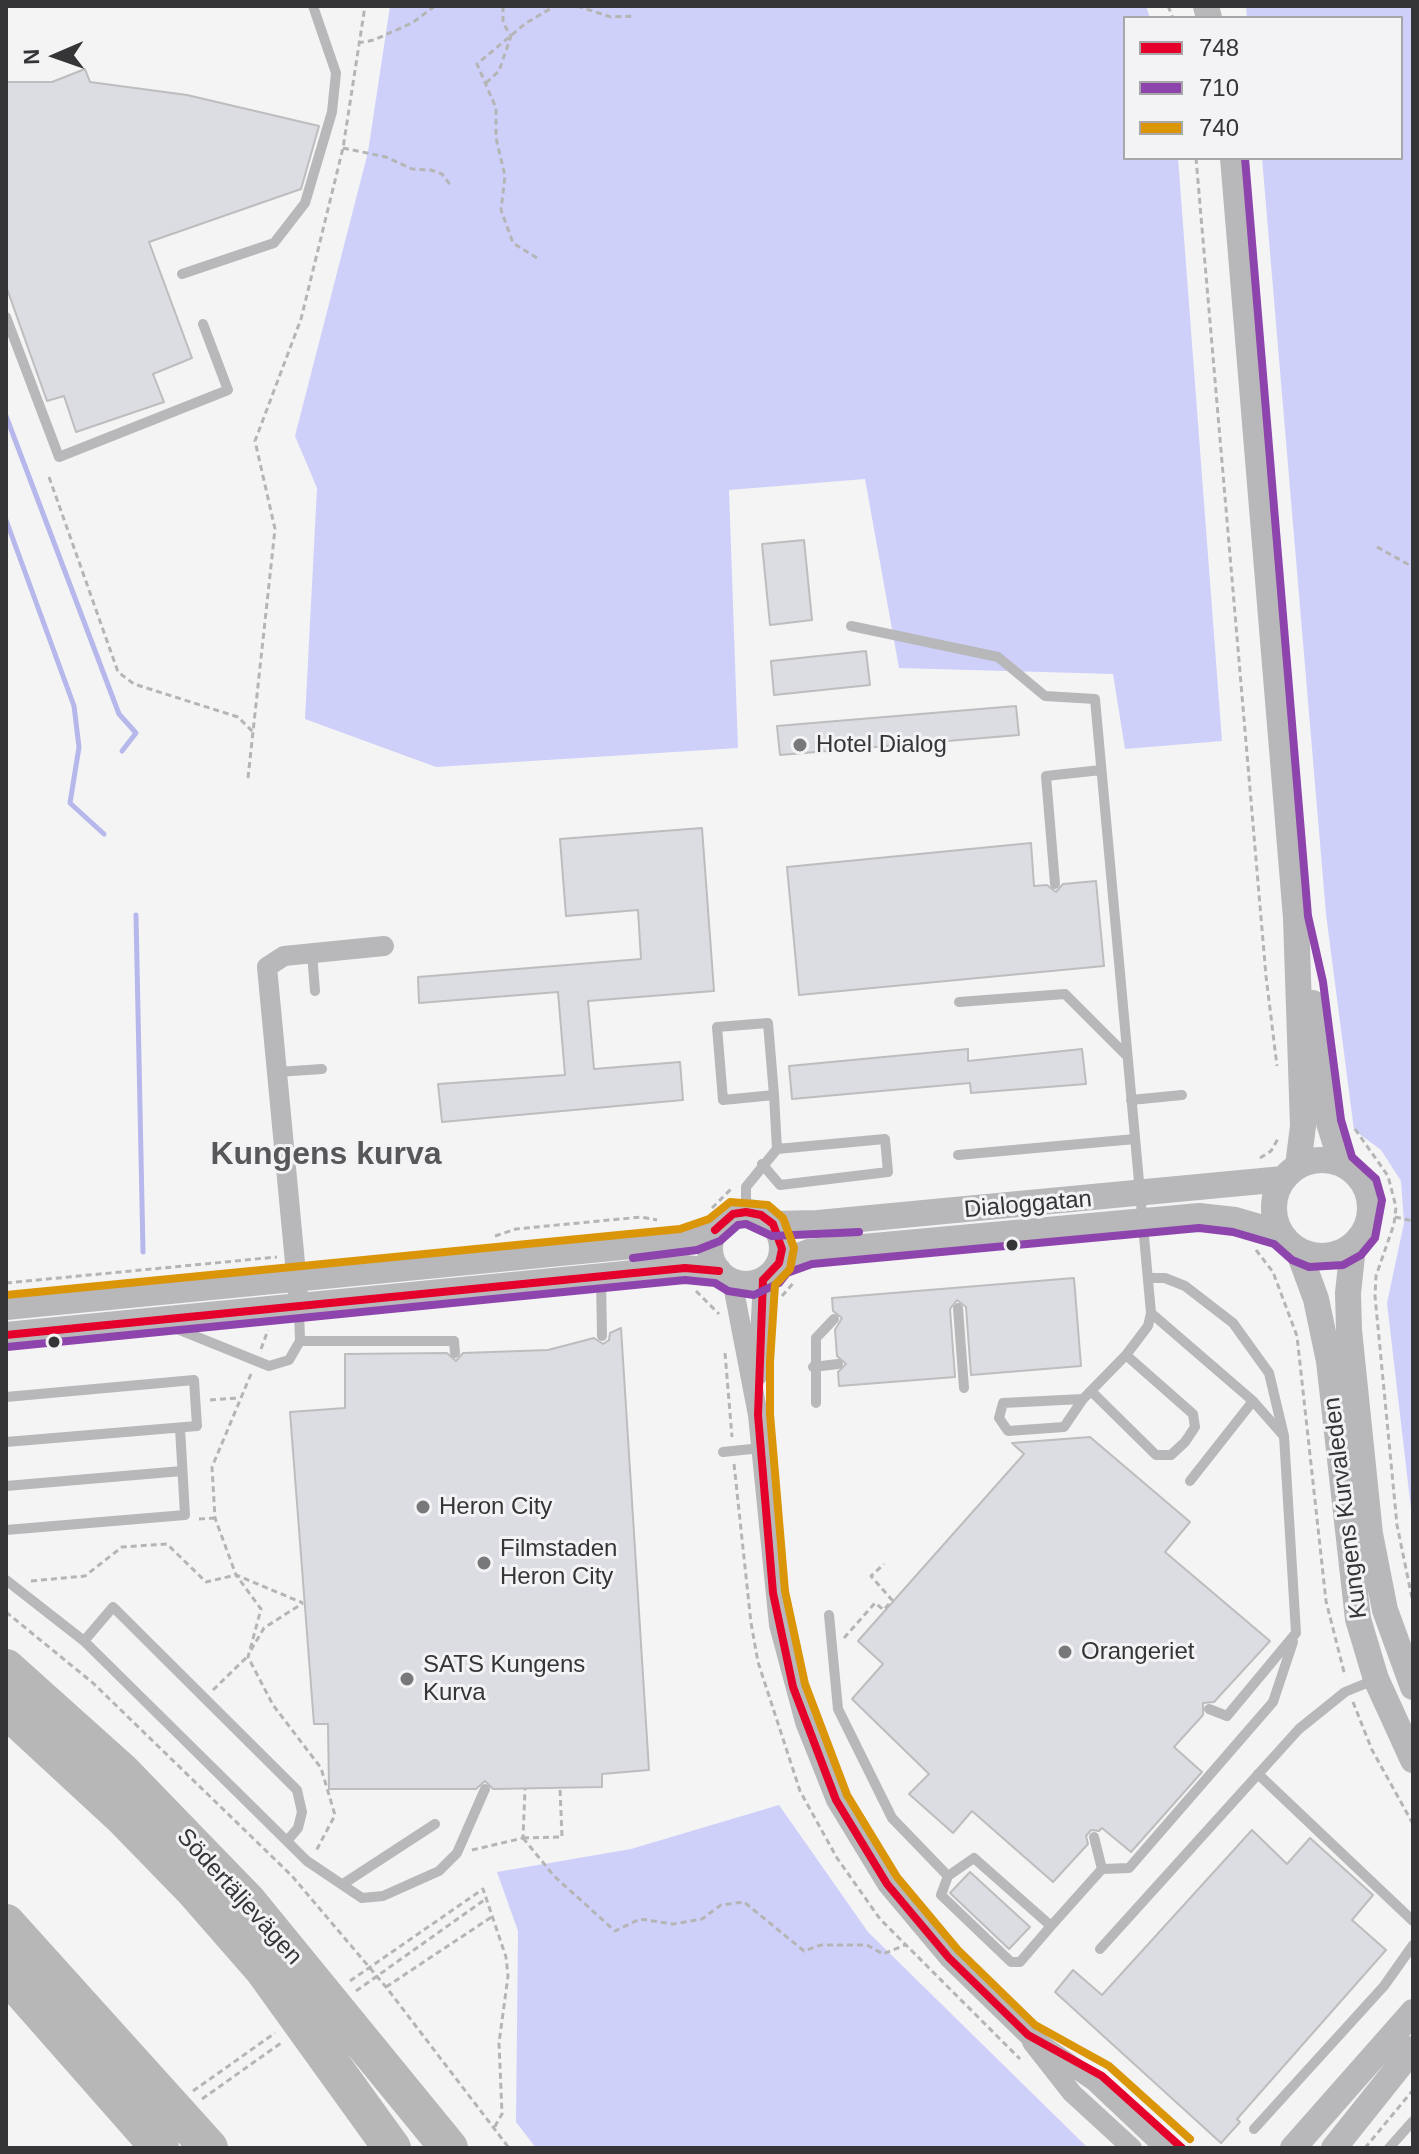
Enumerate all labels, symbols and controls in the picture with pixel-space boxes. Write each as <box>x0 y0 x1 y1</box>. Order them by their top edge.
north arrow <box>16 16 96 96</box>
legend <box>1123 16 1403 160</box>
text: 748 <box>1199 34 1239 61</box>
text: N <box>19 48 44 65</box>
text: 710 <box>1199 74 1239 101</box>
text: 740 <box>1199 114 1239 141</box>
place label: Hotel Dialog <box>816 731 947 759</box>
marker: Hotel Dialog <box>791 736 809 754</box>
district label: Kungens kurva <box>210 1136 442 1174</box>
street label: Dialoggatan <box>963 1185 1093 1225</box>
unlabelled marker <box>1004 1237 1020 1253</box>
unlabelled marker <box>46 1334 62 1350</box>
street label: Kungens Kurvaleden <box>1318 1396 1374 1620</box>
place label: Heron City <box>439 1493 552 1521</box>
marker: Heron City <box>414 1498 432 1516</box>
place label: Filmstaden Heron City <box>500 1535 617 1591</box>
marker: Filmstaden Heron City <box>475 1554 493 1572</box>
place label: Orangeriet <box>1081 1638 1194 1666</box>
marker: Orangeriet <box>1056 1643 1074 1661</box>
place label: SATS Kungens Kurva <box>423 1651 585 1707</box>
marker: SATS Kungens Kurva <box>398 1670 416 1688</box>
street label: Södertäljevägen <box>170 1823 308 1971</box>

